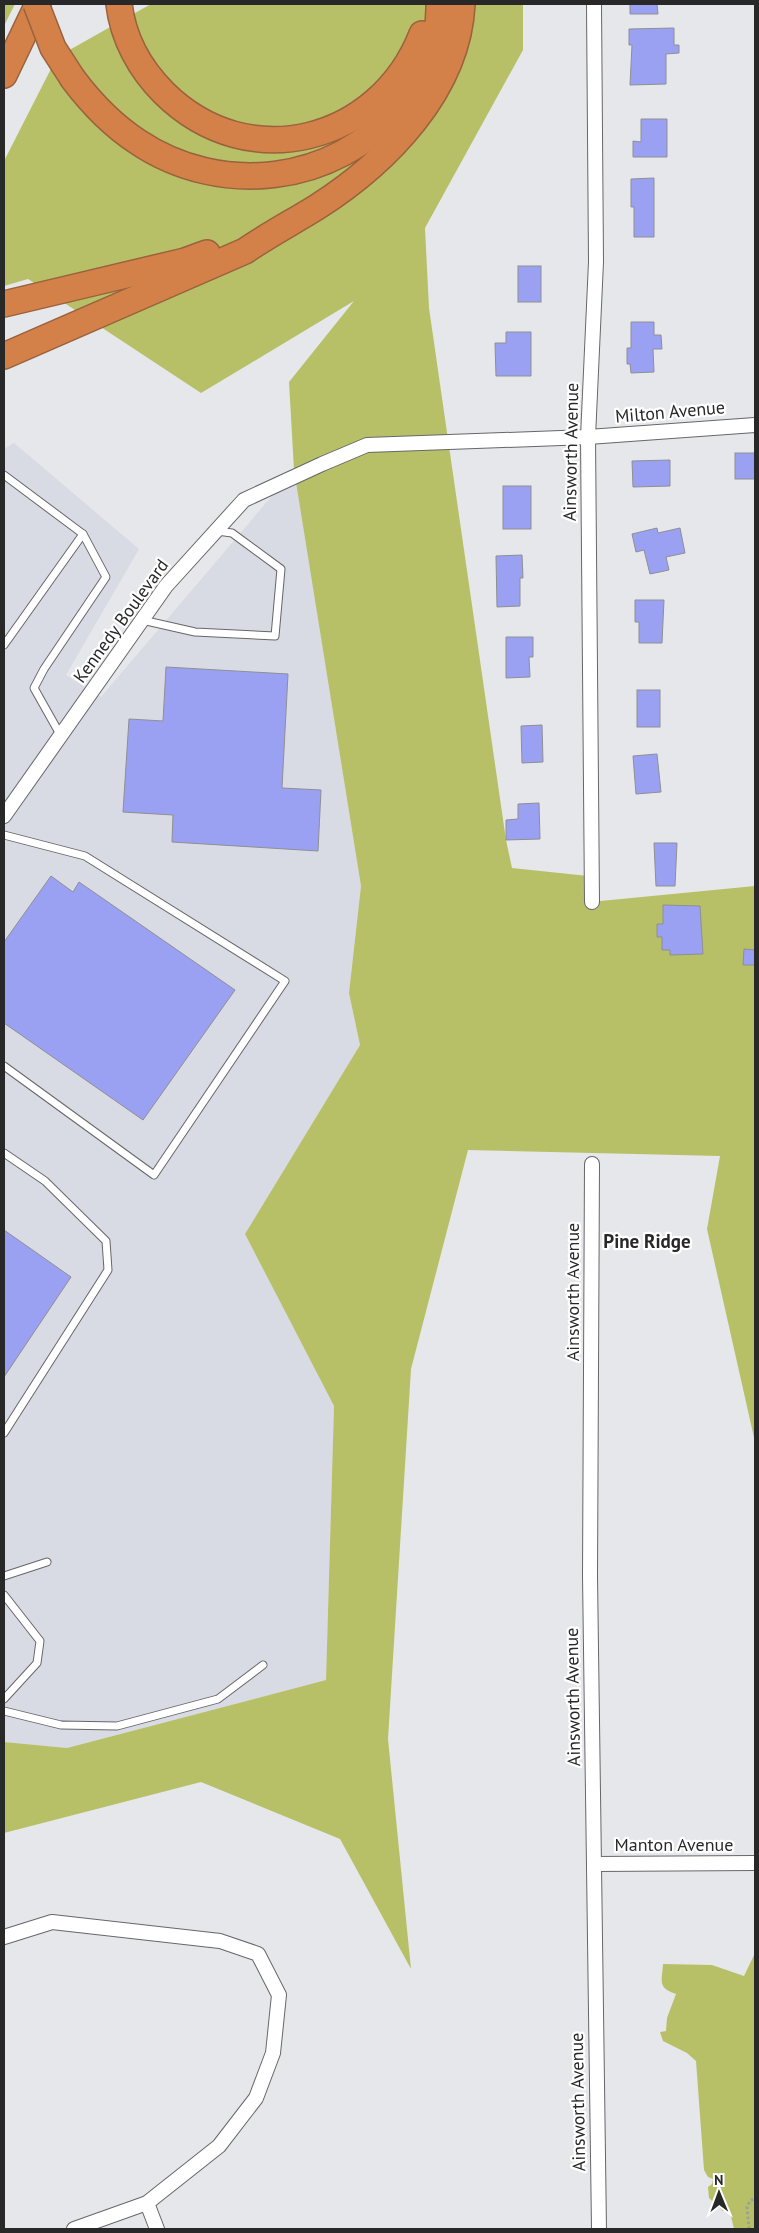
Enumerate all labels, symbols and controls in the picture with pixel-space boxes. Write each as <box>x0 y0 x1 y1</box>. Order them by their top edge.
street label: Ainsworth Avenue <box>558 383 583 521</box>
street label: Milton Avenue <box>614 395 726 428</box>
street label: Kennedy Boulevard <box>68 554 173 687</box>
street label: Ainsworth Avenue <box>561 1223 584 1361</box>
district label: Pine Ridge <box>603 1229 691 1253</box>
street label: Ainsworth Avenue <box>560 1628 585 1766</box>
street label: Manton Avenue <box>615 1833 733 1856</box>
street label: Ainsworth Avenue <box>565 2033 590 2171</box>
north arrow <box>694 2168 744 2218</box>
text: N <box>714 2171 724 2189</box>

